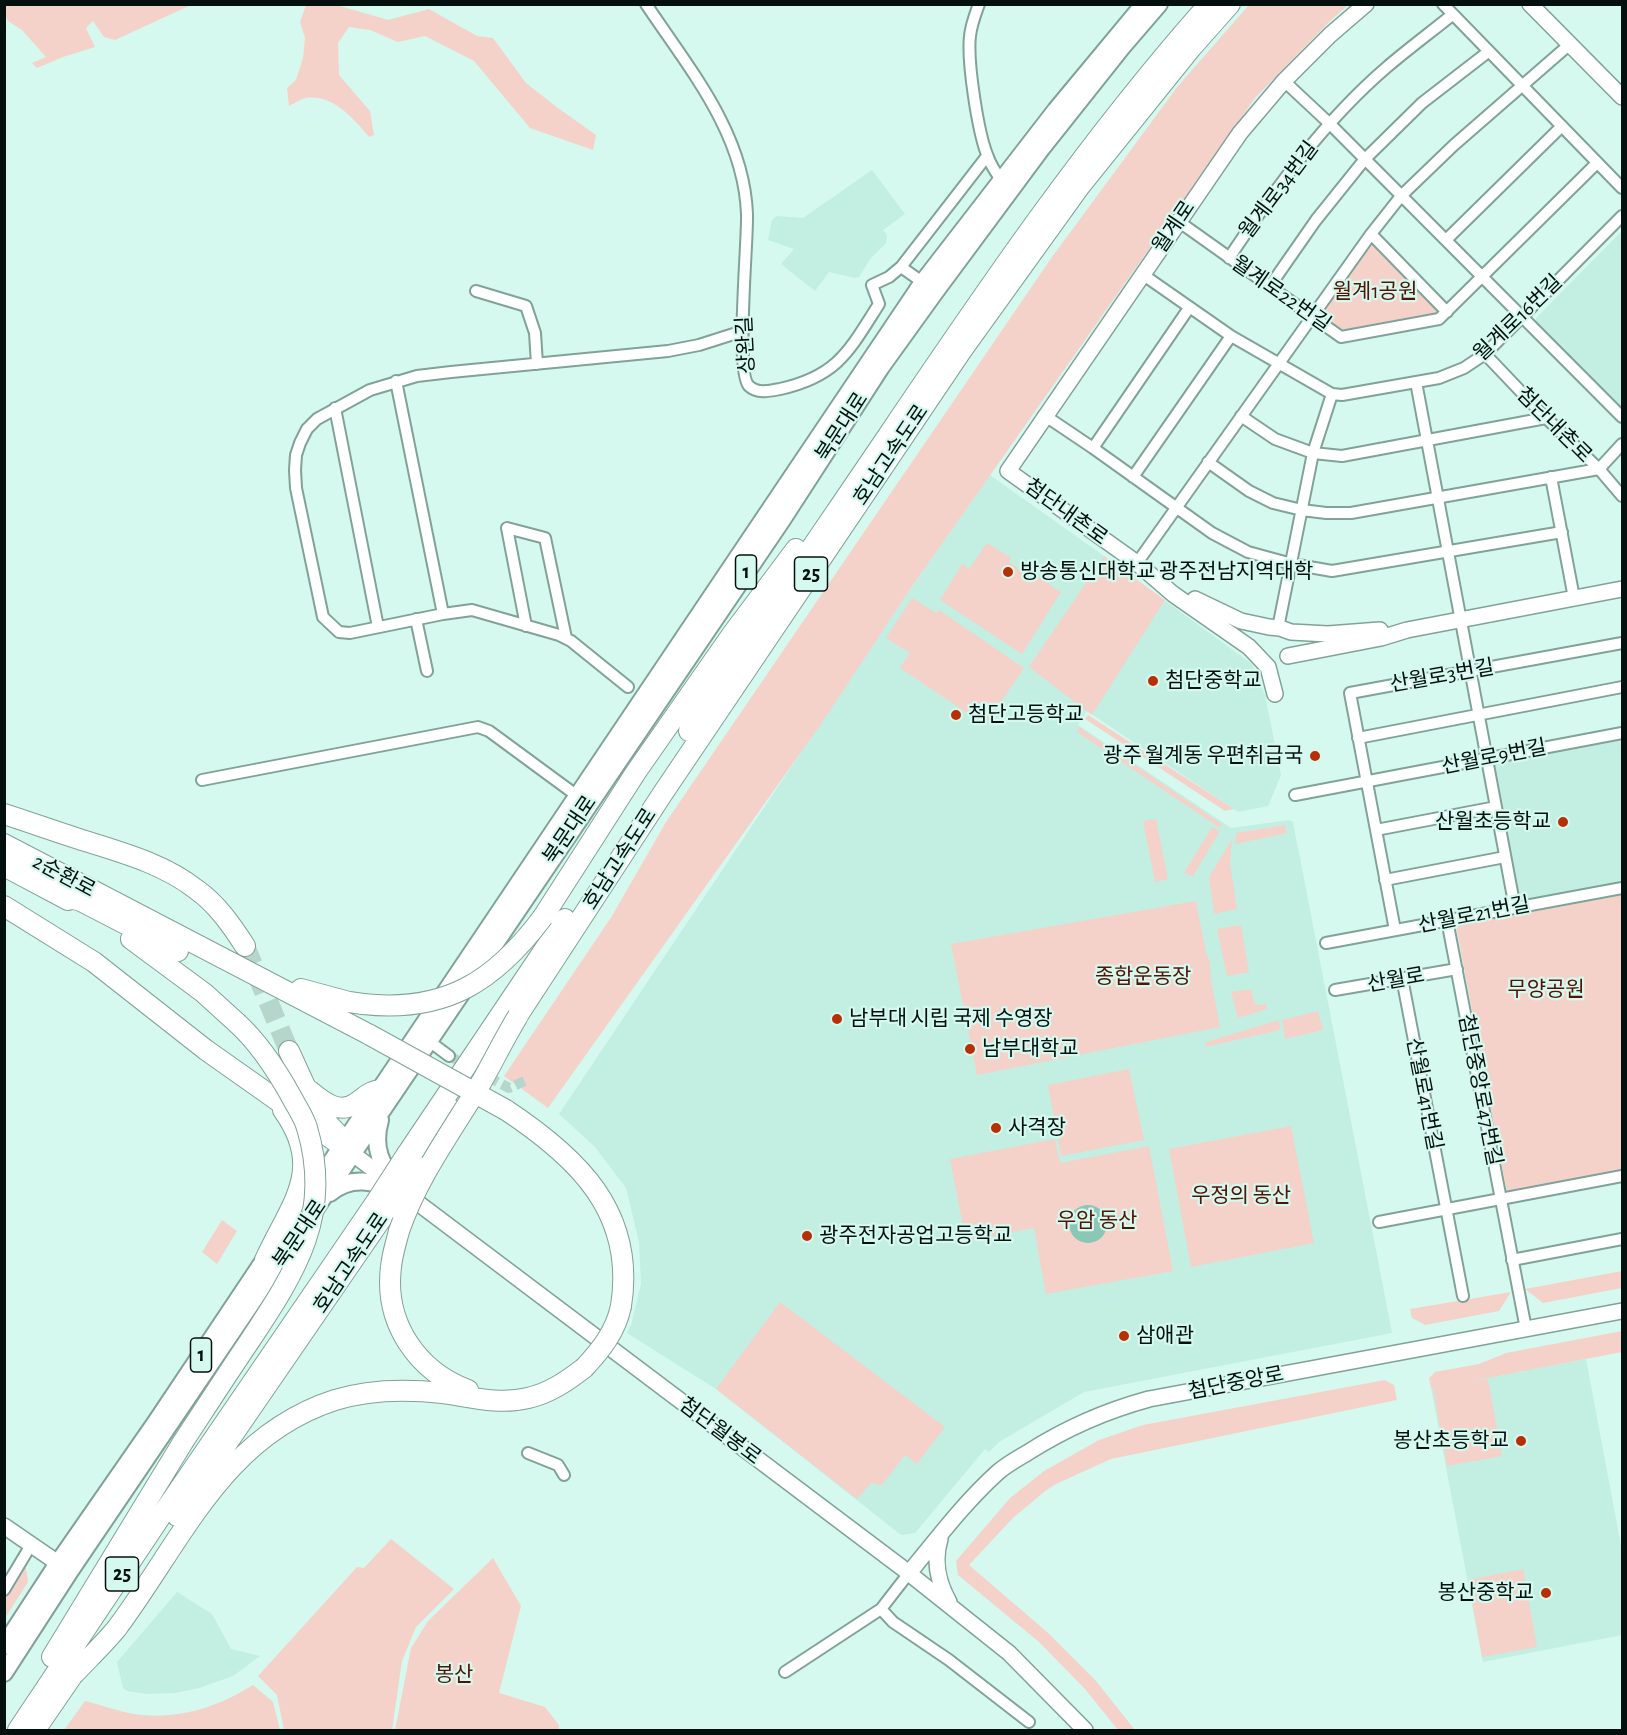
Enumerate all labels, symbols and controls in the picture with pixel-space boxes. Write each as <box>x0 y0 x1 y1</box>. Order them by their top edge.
street label: 월계로34번길 <box>1234 136 1324 244</box>
street label: 월계로 <box>1147 196 1201 258</box>
street label: 월계로22번길 <box>1226 250 1336 338</box>
street label: 월계로16번길 <box>1468 269 1568 367</box>
park label: 월계1공원 <box>1333 279 1417 305</box>
street label: 상완길 <box>732 315 760 375</box>
street label: 첨단내촌로 <box>1511 382 1597 468</box>
street label: 북문대로 <box>810 388 874 466</box>
street label: 호남고속도로 <box>848 400 934 510</box>
street label: 첨단내촌로 <box>1020 473 1112 551</box>
road number: 1 <box>736 555 756 589</box>
road number: 25 <box>794 557 828 591</box>
place label: 방송통신대학교 광주전남지역대학 <box>1020 559 1313 585</box>
marker: 방송통신대학교 광주전남지역대학 <box>1001 565 1015 579</box>
street label: 산월로3번길 <box>1388 654 1496 698</box>
place label: 첨단중학교 <box>1165 668 1262 694</box>
marker: 첨단중학교 <box>1146 674 1160 688</box>
place label: 첨단고등학교 <box>968 702 1084 728</box>
marker: 첨단고등학교 <box>949 708 963 722</box>
street label: 산월로9번길 <box>1439 734 1549 780</box>
place label: 광주 월계동 우편취급국 <box>1103 743 1303 769</box>
marker: 광주 월계동 우편취급국 <box>1308 749 1322 763</box>
street label: 북문대로 <box>538 791 602 869</box>
street label: 호남고속도로 <box>578 804 662 914</box>
place label: 산월초등학교 <box>1435 809 1551 835</box>
marker: 산월초등학교 <box>1556 815 1570 829</box>
street label: 2순환로 <box>28 849 100 903</box>
street label: 산월로21번길 <box>1416 892 1532 938</box>
street label: 산월로 <box>1365 963 1427 997</box>
park label: 종합운동장 <box>1095 964 1191 990</box>
park label: 무양공원 <box>1507 977 1585 1003</box>
place label: 남부대 시립 국제 수영장 <box>849 1006 1053 1032</box>
marker: 남부대 시립 국제 수영장 <box>830 1012 844 1026</box>
street label: 첨단중앙로47번길 <box>1453 1012 1507 1168</box>
place label: 남부대학교 <box>982 1036 1079 1062</box>
street label: 산월로41번길 <box>1401 1036 1447 1152</box>
marker: 남부대학교 <box>963 1042 977 1056</box>
place label: 사격장 <box>1008 1115 1066 1141</box>
marker: 사격장 <box>989 1121 1003 1135</box>
park label: 우정의 동산 <box>1191 1183 1291 1209</box>
street label: 북문대로 <box>268 1195 332 1273</box>
street label: 호남고속도로 <box>308 1208 394 1318</box>
park label: 우암 동산 <box>1057 1208 1137 1234</box>
place label: 광주전자공업고등학교 <box>819 1223 1012 1249</box>
marker: 광주전자공업고등학교 <box>800 1229 814 1243</box>
place label: 삼애관 <box>1136 1323 1194 1349</box>
marker: 삼애관 <box>1117 1329 1131 1343</box>
road number: 1 <box>190 1338 212 1372</box>
street label: 첨단중앙로 <box>1186 1361 1286 1405</box>
street label: 첨단월봉로 <box>674 1392 766 1470</box>
place label: 봉산초등학교 <box>1393 1428 1509 1454</box>
marker: 봉산초등학교 <box>1514 1434 1528 1448</box>
road number: 25 <box>106 1557 138 1591</box>
place label: 봉산중학교 <box>1437 1580 1534 1606</box>
marker: 봉산중학교 <box>1539 1586 1553 1600</box>
park label: 봉산 <box>435 1662 473 1688</box>

